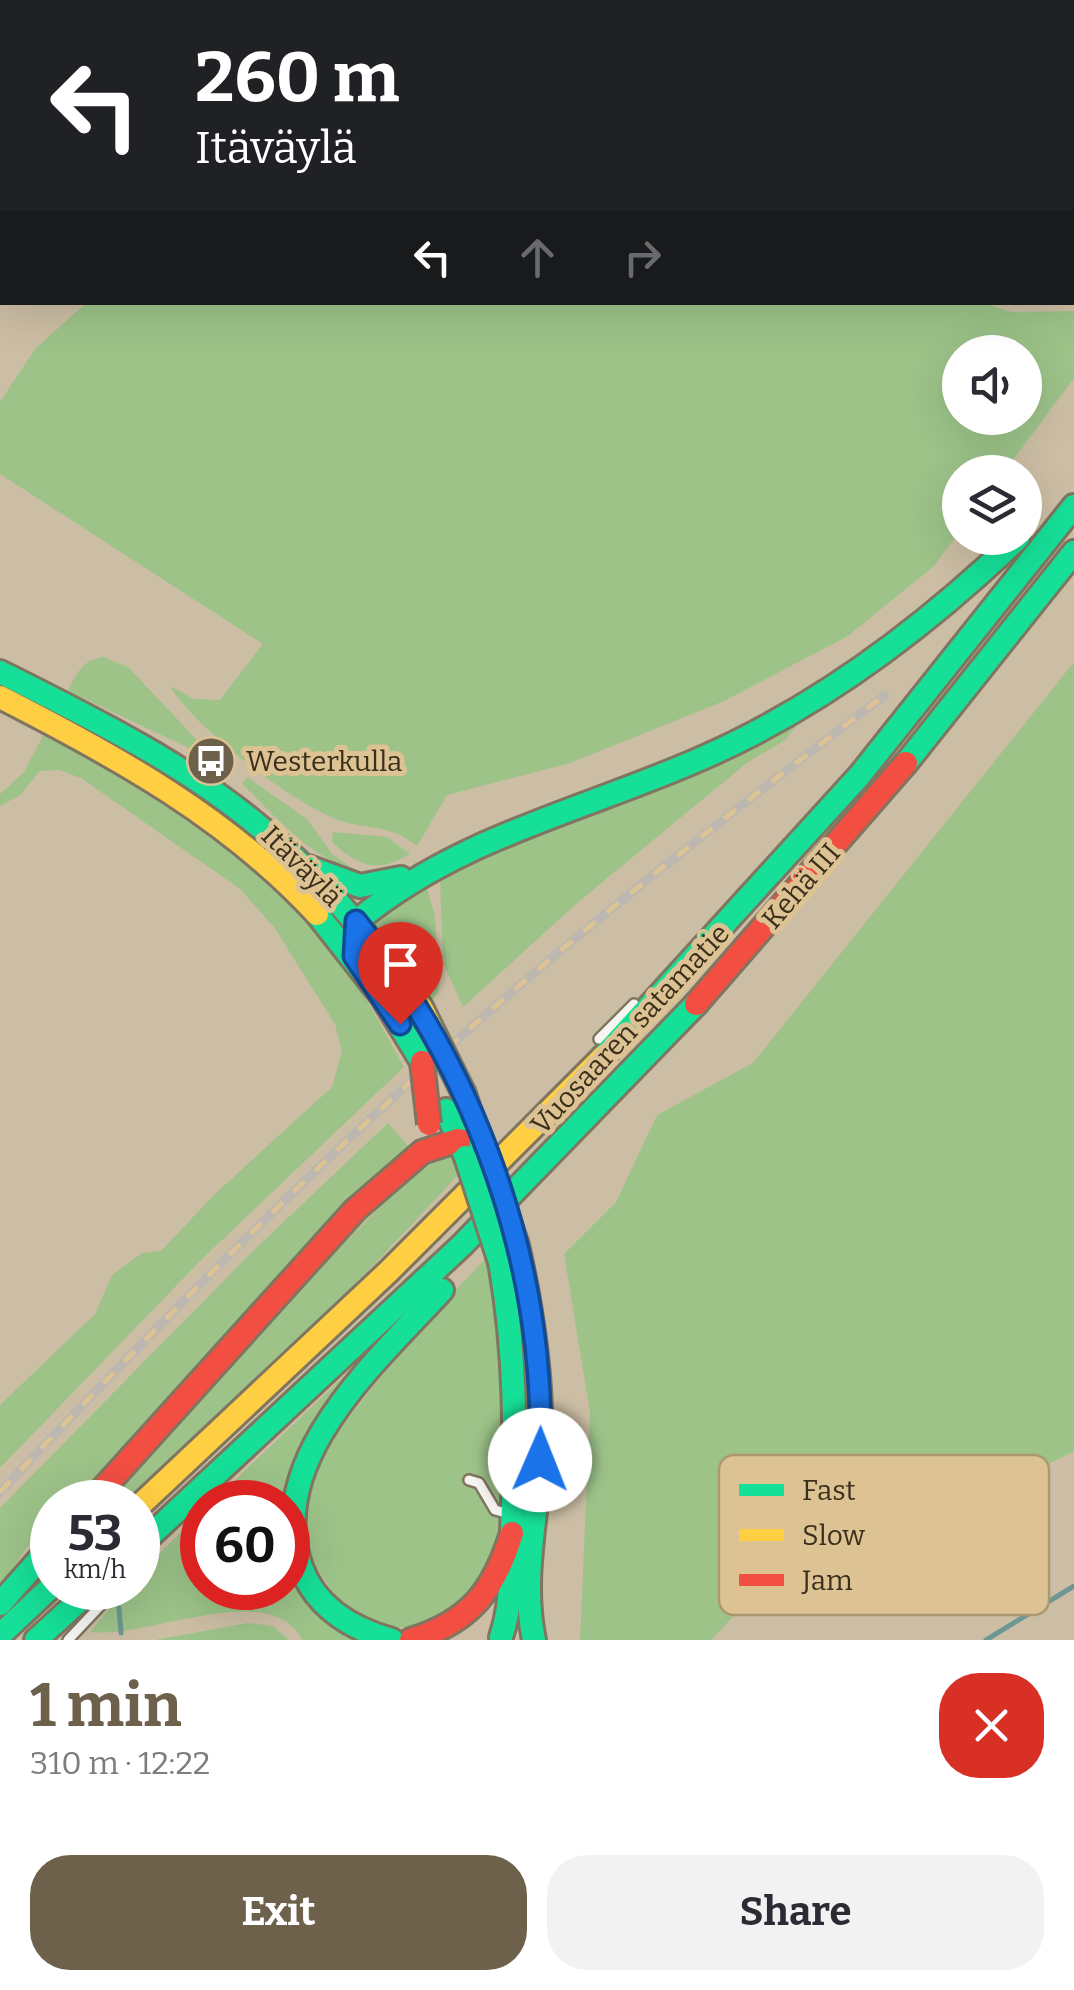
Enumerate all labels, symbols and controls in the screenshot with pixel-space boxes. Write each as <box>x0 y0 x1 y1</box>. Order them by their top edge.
text: 260 m <box>195 36 400 120</box>
icon: left <box>30 40 160 170</box>
text: Itäväylä <box>195 121 357 175</box>
icon: left <box>405 230 460 285</box>
icon: ahead <box>510 230 565 285</box>
icon: right <box>615 230 670 285</box>
map controls <box>942 335 1042 555</box>
button: sound <box>942 335 1042 435</box>
button: layers <box>942 455 1042 555</box>
bus stop icon: Westerkulla <box>185 735 237 787</box>
place label: Westerkulla <box>246 745 402 778</box>
street label: Itäväylä <box>255 819 349 913</box>
street label: Kehä III <box>755 837 847 935</box>
street label: Vuosaaren satamatie <box>524 917 736 1141</box>
pin <box>358 922 443 1025</box>
icon: arrive <box>373 937 428 992</box>
position arrow <box>488 1408 592 1512</box>
legend <box>719 1455 1049 1615</box>
text: Fast <box>802 1474 856 1507</box>
speed limit sign: 60 <box>180 1480 310 1610</box>
text: 53 <box>68 1503 122 1563</box>
text: Slow <box>802 1519 865 1552</box>
text: km/h <box>64 1555 126 1585</box>
text: Jam <box>801 1564 853 1597</box>
text: 1 min <box>30 1670 182 1742</box>
button: close <box>939 1673 1044 1778</box>
text: 310 m · 12:22 <box>30 1744 210 1782</box>
button: Exit <box>30 1855 527 1970</box>
button: Share <box>547 1855 1044 1970</box>

